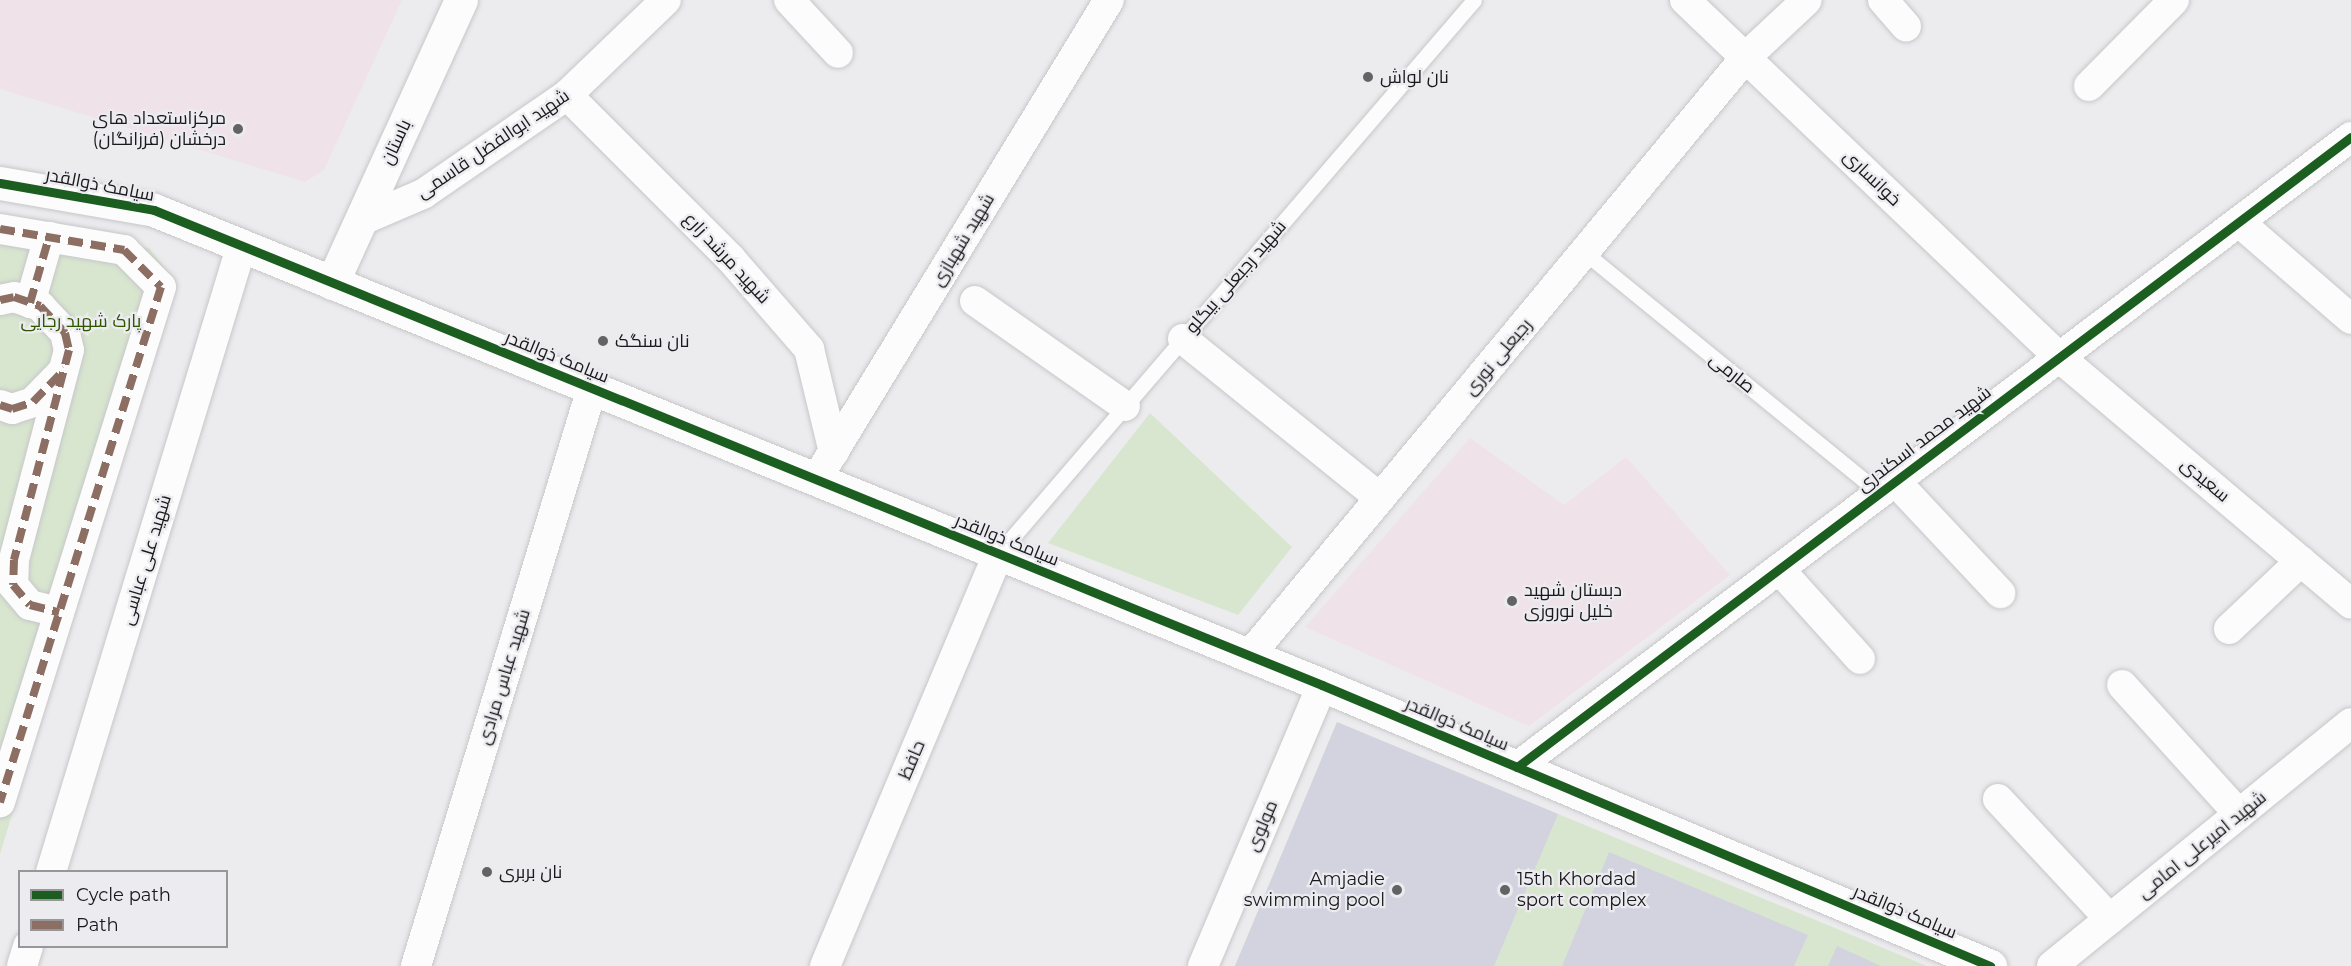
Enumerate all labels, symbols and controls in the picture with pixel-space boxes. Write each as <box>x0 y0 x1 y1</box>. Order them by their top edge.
place label: نان لواش <box>1380 66 1449 88</box>
marker: نان لواش <box>1361 70 1375 84</box>
street label: شهید ابوالفضل قاسمی <box>413 85 573 203</box>
place label: مرکزاستعداد های درخشان (فرزانگان) <box>92 108 226 150</box>
street label: باستان <box>376 116 416 168</box>
marker: مرکزاستعداد های درخشان (فرزانگان) <box>231 122 245 136</box>
street label: خوانساری <box>1839 145 1905 211</box>
street label: سیامک ذوالقدر <box>44 164 156 206</box>
street label: شهید شهبازی <box>927 190 999 290</box>
street label: شهید مرشد زارع <box>679 208 775 308</box>
street label: شهید رجبعلی بیگلو <box>1181 216 1291 338</box>
park label: پارک شهید رجایی <box>21 310 141 332</box>
street label: رجبعلی نوری <box>1460 314 1536 400</box>
street label: سیامک ذوالقدر <box>502 326 612 388</box>
place label: نان سنگک <box>615 330 689 352</box>
marker: نان سنگک <box>596 334 610 348</box>
street label: صارمی <box>1705 348 1759 398</box>
street label: شهید محمد اسکندری <box>1853 381 1995 497</box>
street label: سعیدی <box>2176 453 2234 507</box>
street label: شهید علی عباسی <box>116 492 176 628</box>
street label: سیامک ذوالقدر <box>952 509 1062 571</box>
place label: دبستان شهید خلیل نوروزی <box>1524 580 1622 622</box>
marker: دبستان شهید خلیل نوروزی <box>1505 594 1519 608</box>
street label: شهید عباس مرادی <box>473 607 535 747</box>
street label: سیامک ذوالقدر <box>1402 692 1512 756</box>
street label: حافظ <box>894 737 930 783</box>
street label: شهید امیرعلی امامی <box>2133 786 2271 904</box>
street label: مولوی <box>1242 797 1282 855</box>
place label: نان بربری <box>499 861 562 883</box>
marker: نان بربری <box>480 865 494 879</box>
place label: Amjadie swimming pool <box>1244 869 1385 912</box>
place label: 15th Khordad sport complex <box>1517 869 1646 912</box>
legend <box>18 870 228 948</box>
street label: سیامک ذوالقدر <box>1850 880 1960 944</box>
marker: Amjadie swimming pool <box>1390 883 1404 897</box>
marker: 15th Khordad sport complex <box>1498 883 1512 897</box>
text: Cycle path <box>76 884 171 906</box>
text: Path <box>76 914 119 936</box>

